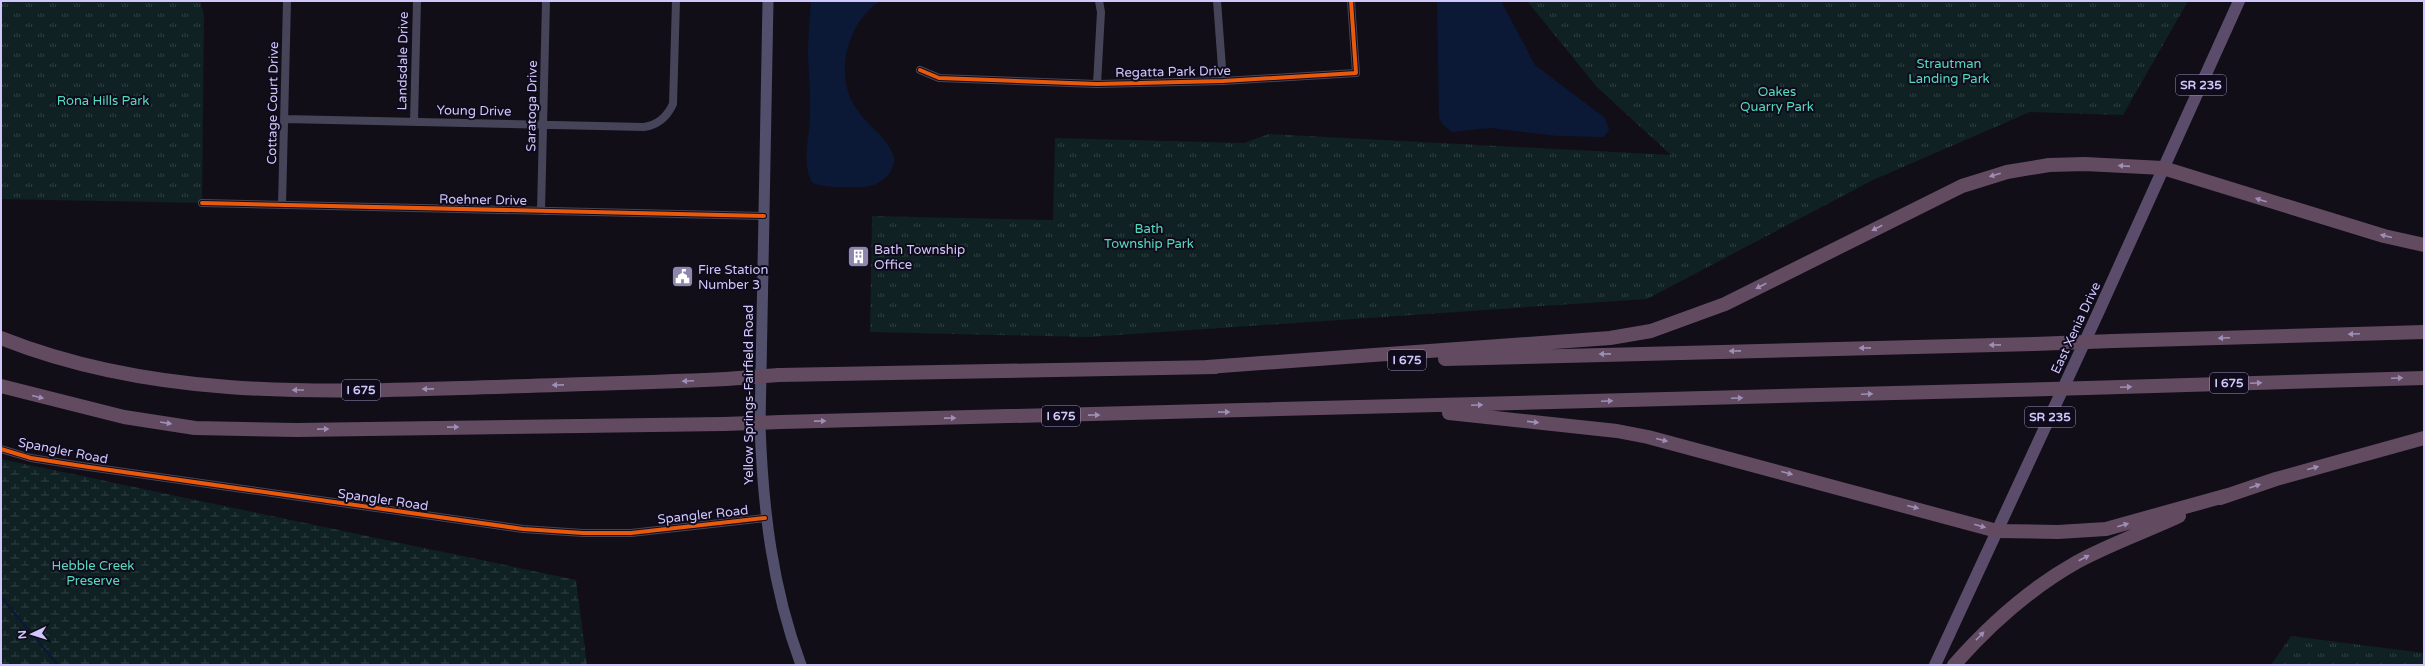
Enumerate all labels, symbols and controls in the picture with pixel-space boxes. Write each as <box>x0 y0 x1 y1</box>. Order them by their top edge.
street label: Landsdale Drive <box>394 12 412 110</box>
street label: Cottage Court Drive <box>264 41 282 165</box>
park label: Strautman Landing Park <box>1908 56 1990 87</box>
street label: Saratoga Drive <box>523 60 541 152</box>
street label: Regatta Park Drive <box>1115 63 1231 81</box>
road number: SR 235 <box>2176 75 2226 95</box>
park label: Oakes Quarry Park <box>1740 84 1814 115</box>
park label: Rona Hills Park <box>57 93 149 109</box>
street label: Young Drive <box>437 102 511 120</box>
one-way arrow <box>2117 163 2130 169</box>
one-way arrow <box>1989 172 2001 178</box>
street label: Roehner Drive <box>439 191 527 209</box>
one-way arrow <box>2255 196 2267 202</box>
park label: Bath Township Park <box>1104 221 1194 252</box>
one-way arrow <box>1871 225 1883 231</box>
one-way arrow <box>2380 233 2392 239</box>
place label: Bath Township Office <box>874 242 965 273</box>
building icon: Bath Township Office <box>846 244 872 270</box>
place label: Fire Station Number 3 <box>698 262 768 293</box>
public building icon: Fire Station Number 3 <box>669 264 695 290</box>
street label: East Xenia Drive <box>2048 280 2104 376</box>
one-way arrow <box>1755 283 1766 289</box>
street label: Yellow Springs-Fairfield Road <box>741 305 757 485</box>
one-way arrow <box>2347 331 2360 337</box>
one-way arrow <box>2217 335 2230 341</box>
one-way arrow <box>1988 342 2001 348</box>
one-way arrow <box>1858 345 1871 351</box>
one-way arrow <box>1728 348 1741 354</box>
road number: I 675 <box>1388 350 1426 370</box>
one-way arrow <box>1598 351 1611 357</box>
road number: I 675 <box>2210 373 2248 393</box>
one-way arrow <box>2391 375 2403 382</box>
one-way arrow <box>682 377 694 384</box>
one-way arrow <box>2250 379 2262 386</box>
road number: I 675 <box>342 380 380 400</box>
one-way arrow <box>552 382 564 389</box>
one-way arrow <box>2120 383 2132 390</box>
one-way arrow <box>421 386 434 392</box>
one-way arrow <box>291 387 304 393</box>
one-way arrow <box>1861 391 1874 397</box>
one-way arrow <box>33 394 45 400</box>
one-way arrow <box>1731 395 1744 401</box>
one-way arrow <box>1601 398 1613 405</box>
one-way arrow <box>1471 402 1484 408</box>
road number: I 675 <box>1042 406 1080 426</box>
road number: SR 235 <box>2025 407 2075 427</box>
one-way arrow <box>1218 409 1231 415</box>
one-way arrow <box>1088 412 1101 418</box>
one-way arrow <box>944 415 957 421</box>
one-way arrow <box>814 418 827 424</box>
one-way arrow <box>1527 419 1539 426</box>
one-way arrow <box>160 420 172 426</box>
one-way arrow <box>447 424 460 430</box>
one-way arrow <box>317 426 330 432</box>
street label: Spangler Road <box>17 434 109 468</box>
one-way arrow <box>1656 437 1668 443</box>
one-way arrow <box>2307 465 2319 471</box>
one-way arrow <box>1781 470 1793 476</box>
one-way arrow <box>2249 482 2261 488</box>
street label: Spangler Road <box>337 486 429 514</box>
street label: Spangler Road <box>657 502 749 528</box>
one-way arrow <box>1907 504 1919 510</box>
one-way arrow <box>2117 522 2129 528</box>
one-way arrow <box>1974 523 1986 529</box>
one-way arrow <box>2078 555 2090 562</box>
park label: Hebble Creek Preserve <box>52 558 134 589</box>
north arrow <box>12 614 52 654</box>
text: N <box>16 630 29 640</box>
one-way arrow <box>1975 631 1985 641</box>

